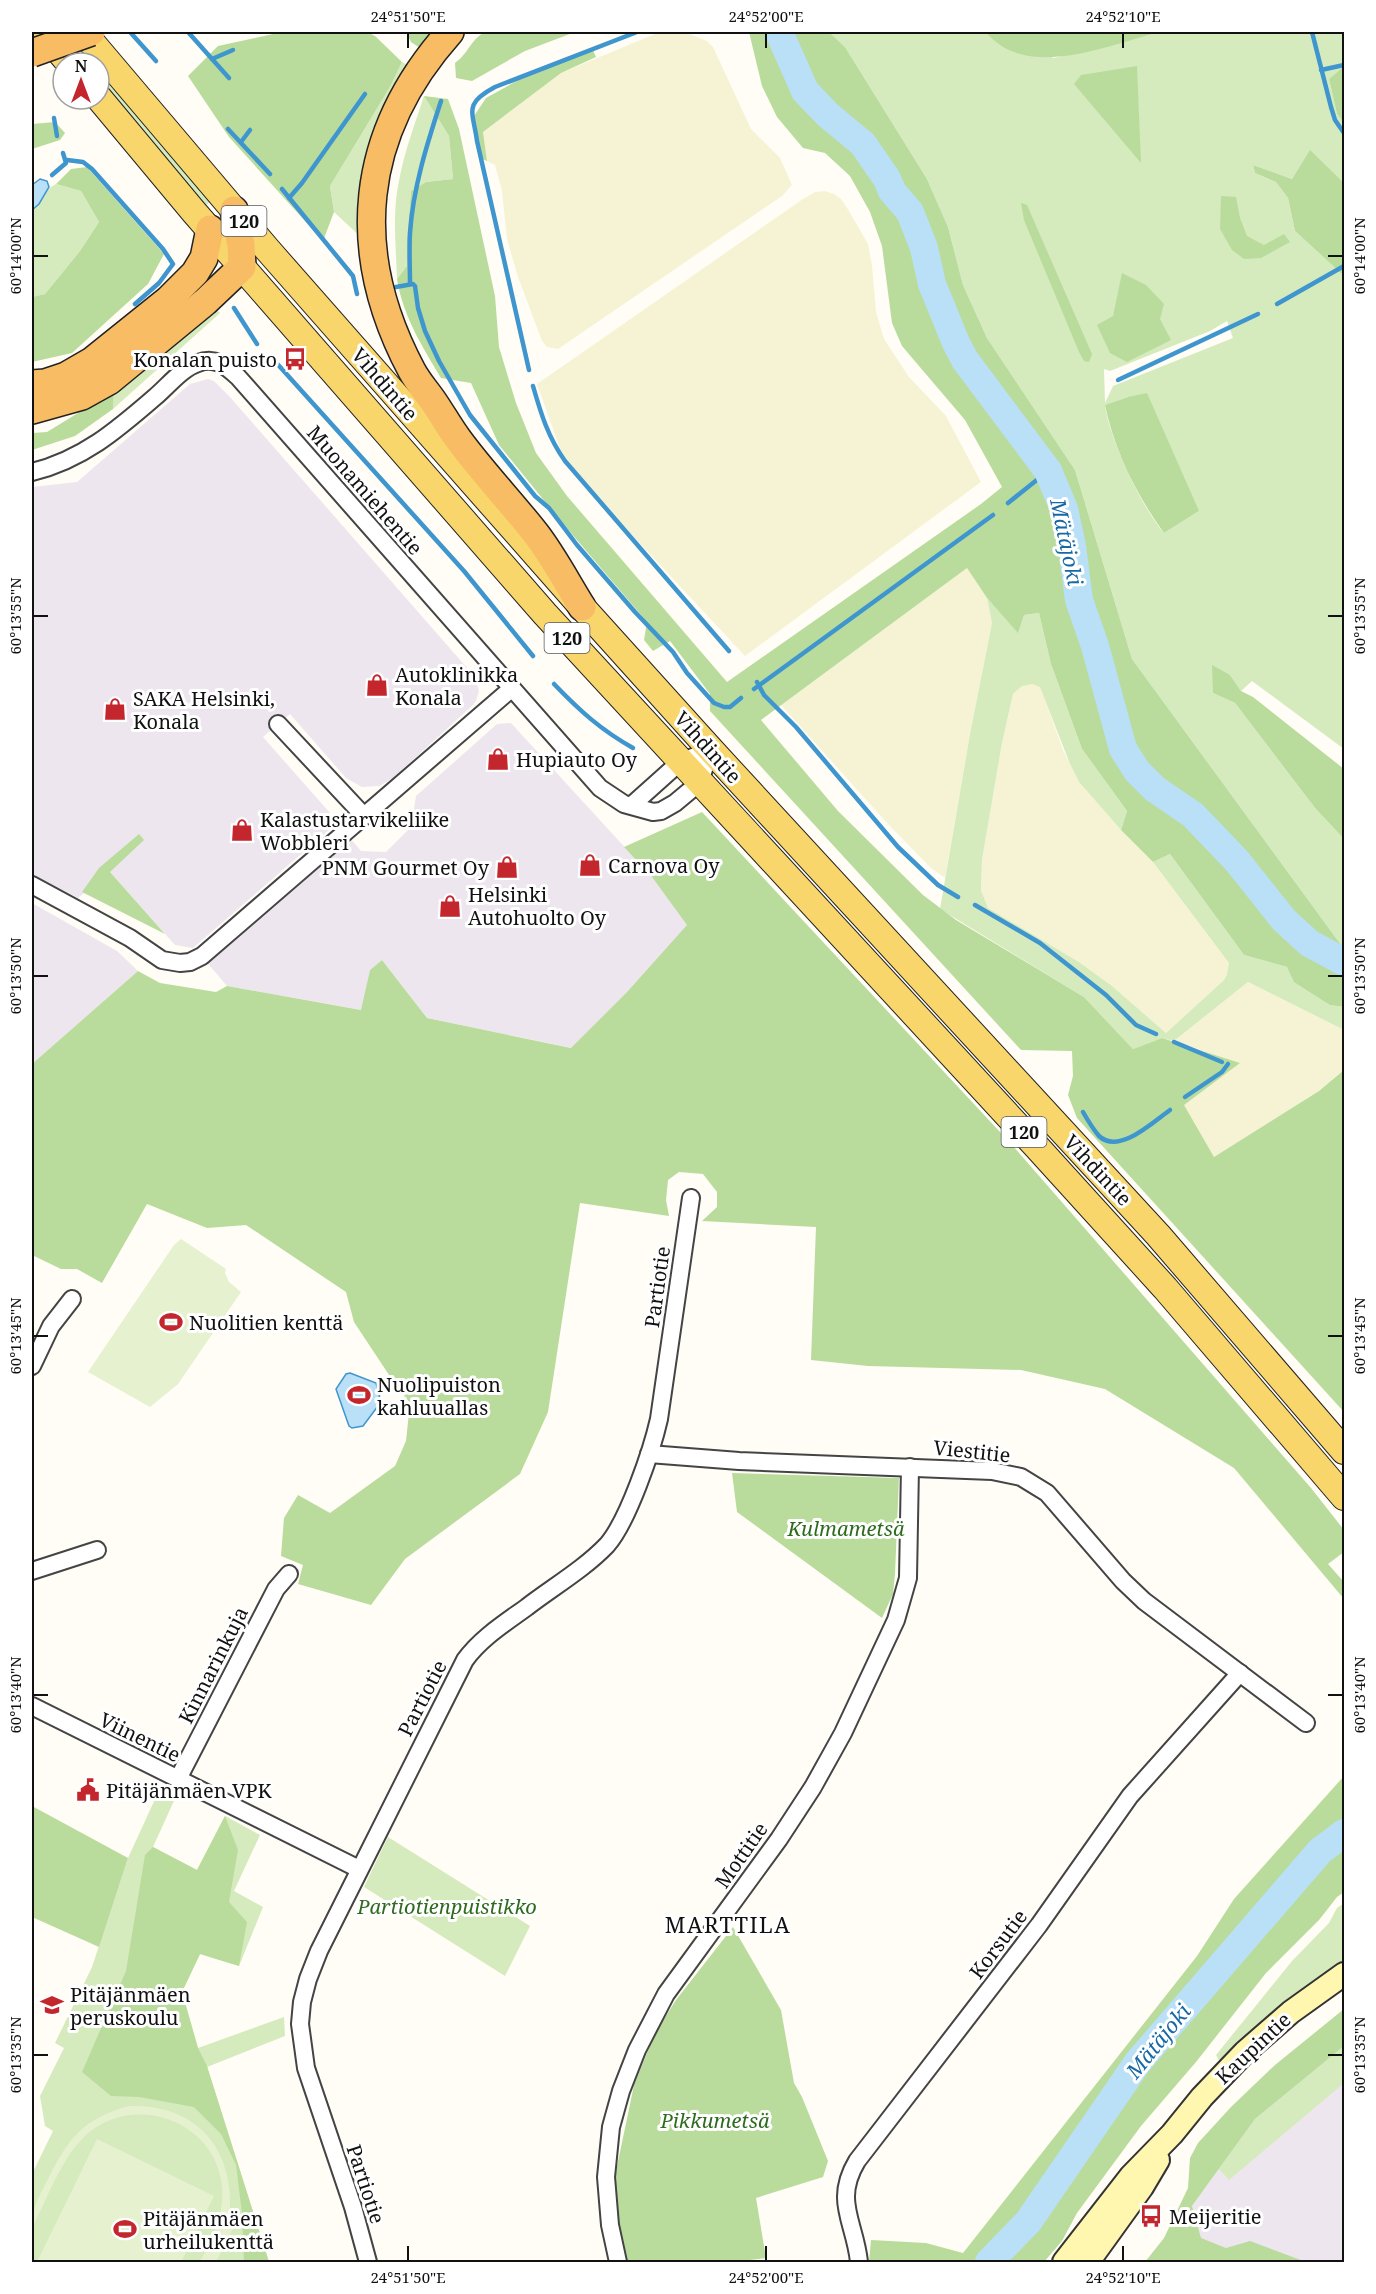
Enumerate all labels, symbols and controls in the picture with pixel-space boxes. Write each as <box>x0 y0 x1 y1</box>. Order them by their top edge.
text: 24°51'50"E <box>370 6 446 26</box>
text: 24°52'00"E <box>728 6 804 26</box>
text: 24°52'10"E <box>1085 6 1161 26</box>
north arrow <box>51 51 111 111</box>
text: N <box>75 55 88 77</box>
road number: 120 <box>222 206 266 236</box>
text: 60°14'00"N <box>5 217 25 295</box>
text: 60°14'00"N <box>1349 217 1369 295</box>
street label: Vihdintie <box>346 342 424 426</box>
place label: Konalan puisto <box>133 346 277 373</box>
bus stop icon: Konalan puisto <box>282 346 308 372</box>
street label: Muonamiehentie <box>301 419 429 561</box>
water label: Mätäjoki <box>1044 495 1090 589</box>
text: 60°13'55"N <box>5 577 25 655</box>
text: 60°13'55"N <box>1349 577 1369 655</box>
road number: 120 <box>544 623 590 653</box>
place label: Autoklinikka Konala <box>395 661 518 711</box>
shop icon: Autoklinikka Konala <box>364 672 390 698</box>
place label: SAKA Helsinki, Konala <box>133 685 275 735</box>
shop icon: SAKA Helsinki, Konala <box>102 696 128 722</box>
street label: Vihdintie <box>668 705 748 789</box>
shop icon: Hupiauto Oy <box>485 746 511 772</box>
place label: Hupiauto Oy <box>516 746 638 773</box>
place label: Kalastustarvikeliike Wobbleri <box>260 806 449 856</box>
shop icon: Kalastustarvikeliike Wobbleri <box>229 817 255 843</box>
shop icon: Carnova Oy <box>577 852 603 878</box>
place label: Carnova Oy <box>608 852 720 879</box>
place label: PNM Gourmet Oy <box>322 854 490 881</box>
shop icon: PNM Gourmet Oy <box>494 854 520 880</box>
place label: Helsinki Autohuolto Oy <box>468 881 607 931</box>
shop icon: Helsinki Autohuolto Oy <box>437 893 463 919</box>
text: 60°13'50"N <box>5 937 25 1015</box>
text: 60°13'50"N <box>1349 937 1369 1015</box>
road number: 120 <box>1002 1117 1046 1147</box>
street label: Vihdintie <box>1058 1128 1138 1212</box>
street label: Partiotie <box>638 1245 676 1329</box>
text: 60°13'45"N <box>5 1297 25 1375</box>
text: 60°13'45"N <box>1349 1297 1369 1375</box>
sports icon: Nuolitien kenttä <box>158 1309 184 1335</box>
place label: Nuolitien kenttä <box>189 1309 344 1336</box>
place label: Nuolipuiston kahluuallas <box>377 1371 501 1421</box>
sports icon: Nuolipuiston kahluuallas <box>346 1382 372 1408</box>
street label: Viestitie <box>932 1434 1012 1468</box>
park label: Kulmametsä <box>786 1515 905 1542</box>
street label: Kinnarinkuja <box>172 1602 254 1728</box>
street label: Partiotie <box>391 1655 453 1741</box>
text: 60°13'40"N <box>5 1656 25 1734</box>
text: 60°13'40"N <box>1349 1656 1369 1734</box>
street label: Viinentie <box>95 1706 185 1768</box>
public building icon: Pitäjänmäen VPK <box>75 1777 101 1803</box>
place label: Pitäjänmäen VPK <box>106 1777 272 1804</box>
street label: Mottitie <box>708 1817 774 1893</box>
park label: Partiotienpuistikko <box>356 1893 537 1920</box>
street label: Korsutie <box>963 1904 1033 1984</box>
district label: MARTTILA <box>665 1909 791 1939</box>
place label: Pitäjänmäen peruskoulu <box>70 1981 191 2031</box>
school or university icon: Pitäjänmäen peruskoulu <box>39 1992 65 2018</box>
water label: Mätäjoki <box>1119 1997 1197 2085</box>
street label: Kaupintie <box>1210 2006 1296 2090</box>
text: 60°13'35"N <box>5 2016 25 2094</box>
text: 60°13'35"N <box>1349 2016 1369 2094</box>
park label: Pikkumetsä <box>659 2107 770 2134</box>
street label: Partiotie <box>341 2141 391 2227</box>
bus stop icon: Meijeritie <box>1138 2203 1164 2229</box>
place label: Meijeritie <box>1169 2203 1262 2230</box>
place label: Pitäjänmäen urheilukenttä <box>143 2205 274 2255</box>
sports icon: Pitäjänmäen urheilukenttä <box>112 2216 138 2242</box>
text: 24°51'50"E <box>370 2267 446 2287</box>
text: 24°52'00"E <box>728 2267 804 2287</box>
text: 24°52'10"E <box>1085 2267 1161 2287</box>

